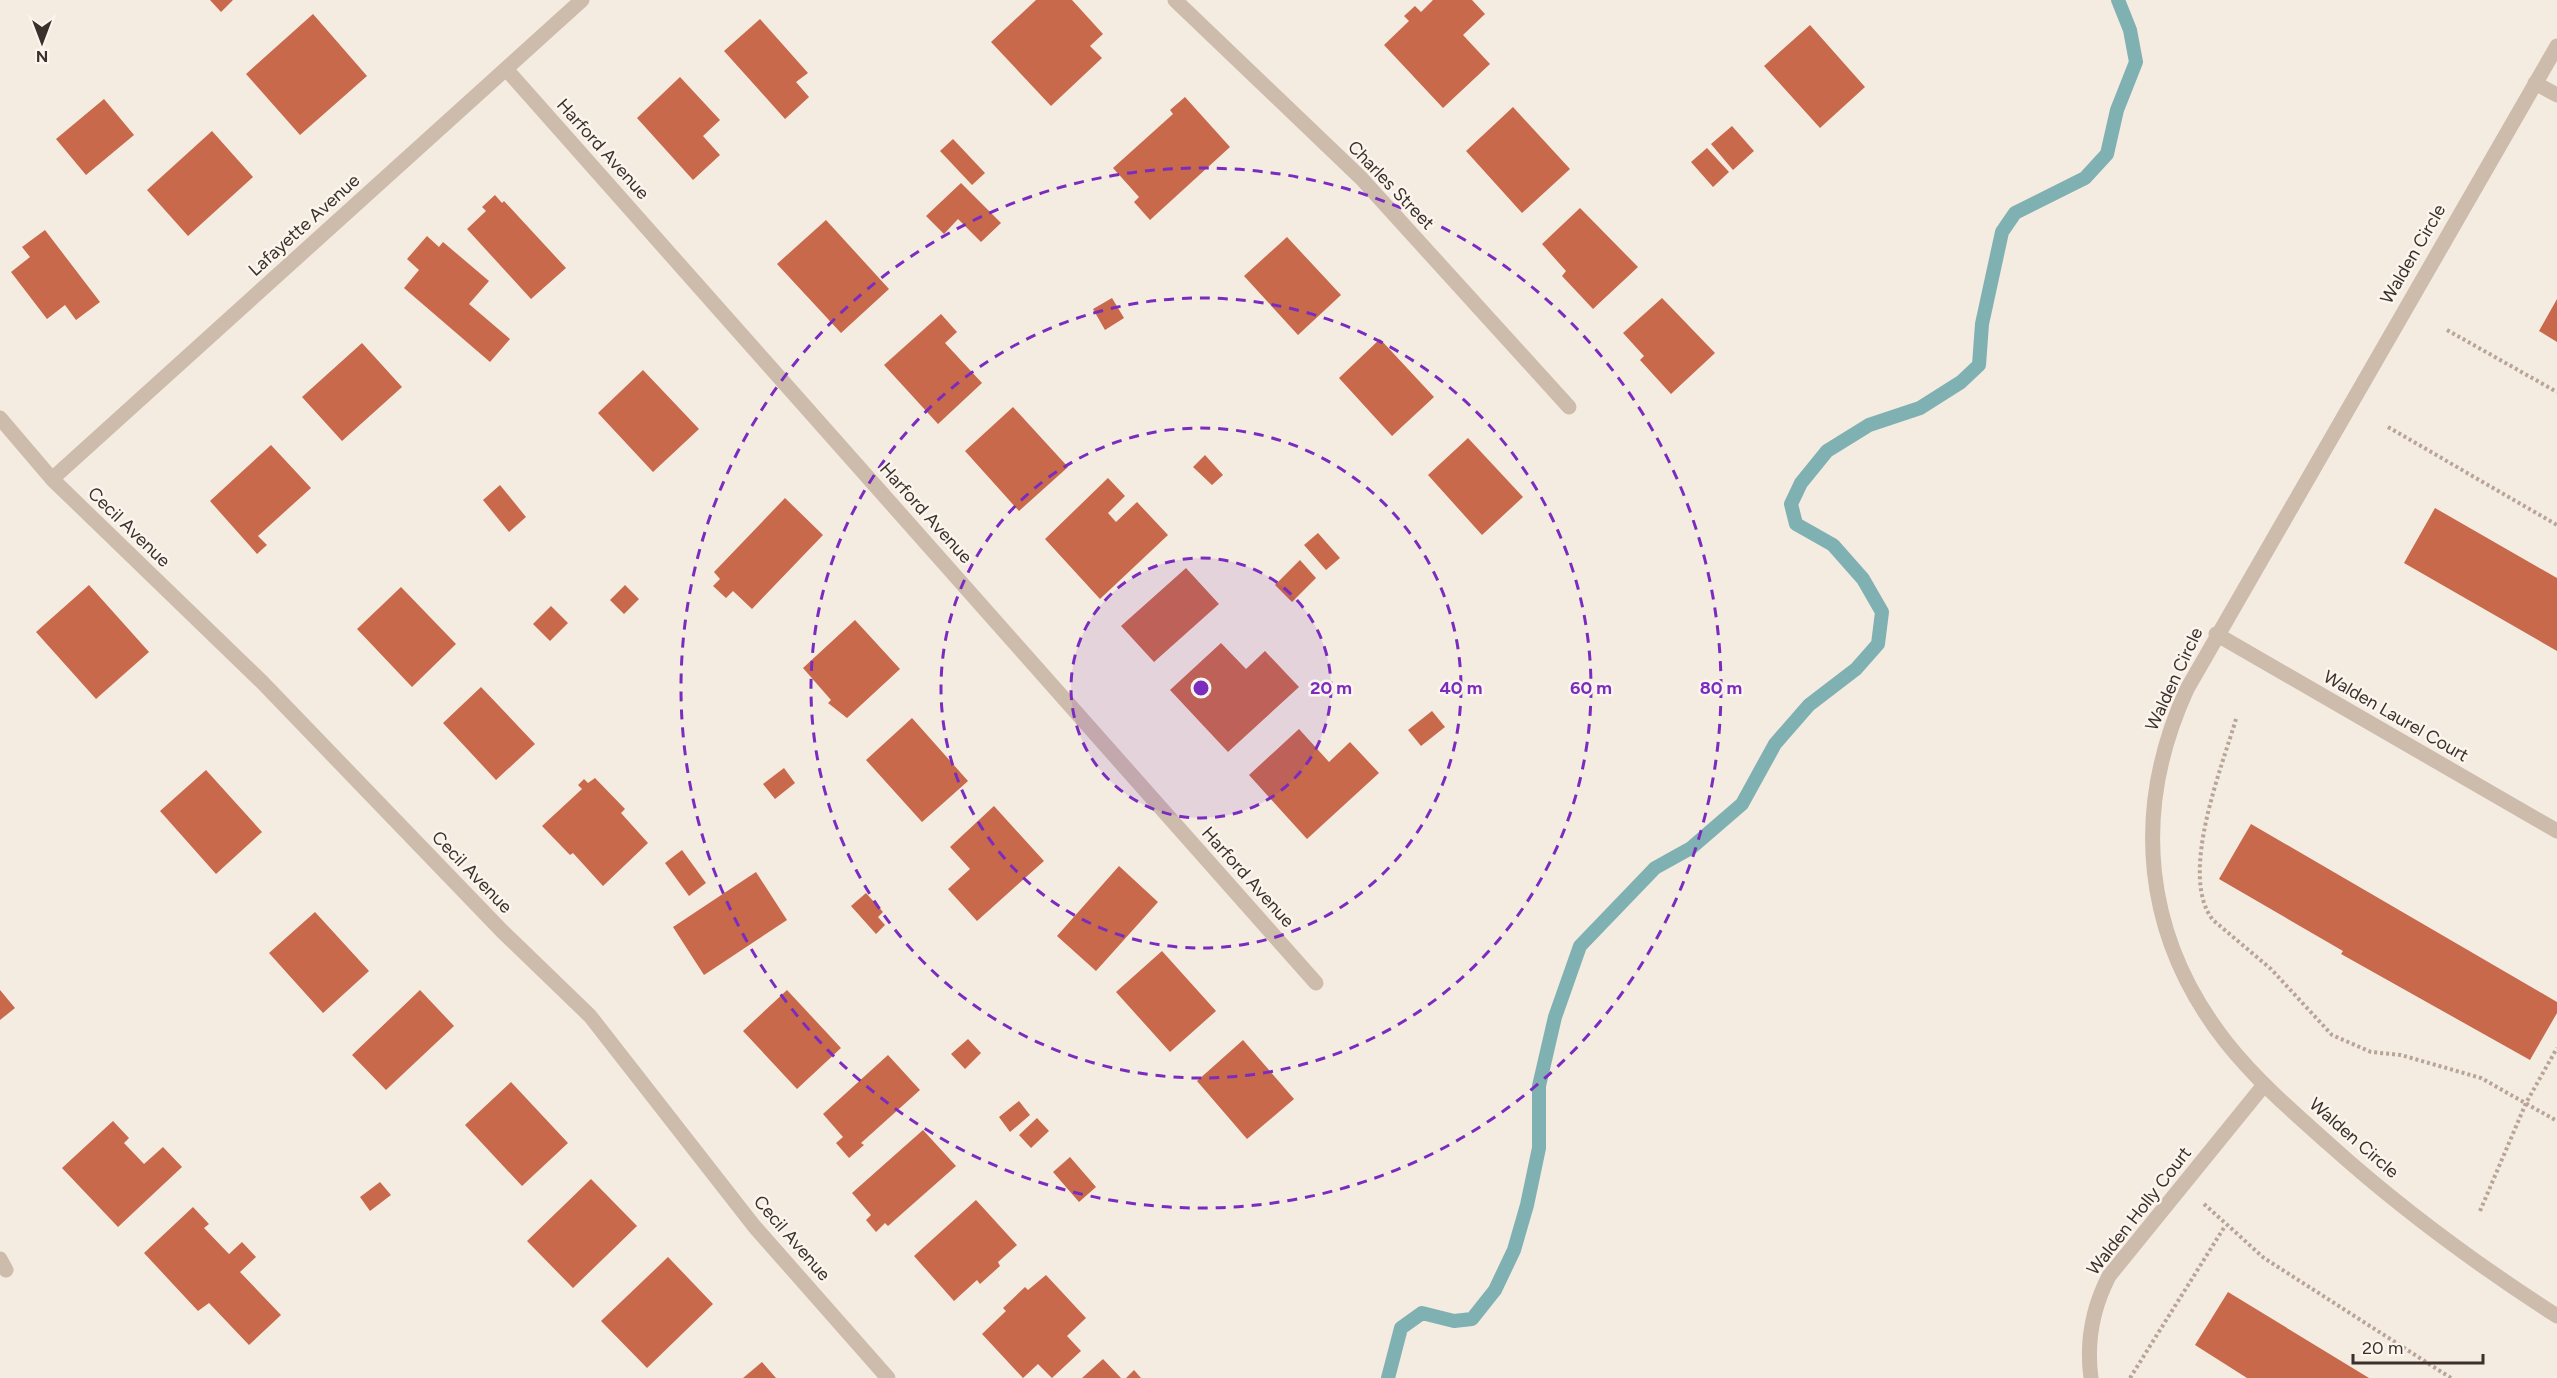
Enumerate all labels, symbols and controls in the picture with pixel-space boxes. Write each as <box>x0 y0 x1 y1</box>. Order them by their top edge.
north arrow <box>12 12 72 72</box>
text: N <box>36 47 48 66</box>
street label: Harford Avenue <box>552 94 654 204</box>
street label: Charles Street <box>1343 136 1439 234</box>
street label: Lafayette Avenue <box>244 169 364 281</box>
street label: Walden Circle <box>2376 200 2450 308</box>
street label: Harford Avenue <box>875 458 977 568</box>
street label: Cecil Avenue <box>83 482 175 572</box>
street label: Walden Circle <box>2141 624 2208 734</box>
street label: Walden Laurel Court <box>2320 666 2473 767</box>
text: 20 m <box>1310 677 1352 699</box>
text: 40 m <box>1439 677 1483 699</box>
text: 60 m <box>1570 677 1612 699</box>
text: 80 m <box>1700 677 1742 699</box>
centre of rings <box>1191 678 1211 698</box>
street label: Harford Avenue <box>1197 822 1299 932</box>
street label: Cecil Avenue <box>427 826 517 918</box>
street label: Walden Circle <box>2305 1093 2403 1183</box>
street label: Walden Holly Court <box>2082 1142 2196 1280</box>
street label: Cecil Avenue <box>749 1191 835 1285</box>
scale bar <box>2353 1327 2484 1365</box>
text: 20 m <box>2362 1337 2403 1359</box>

